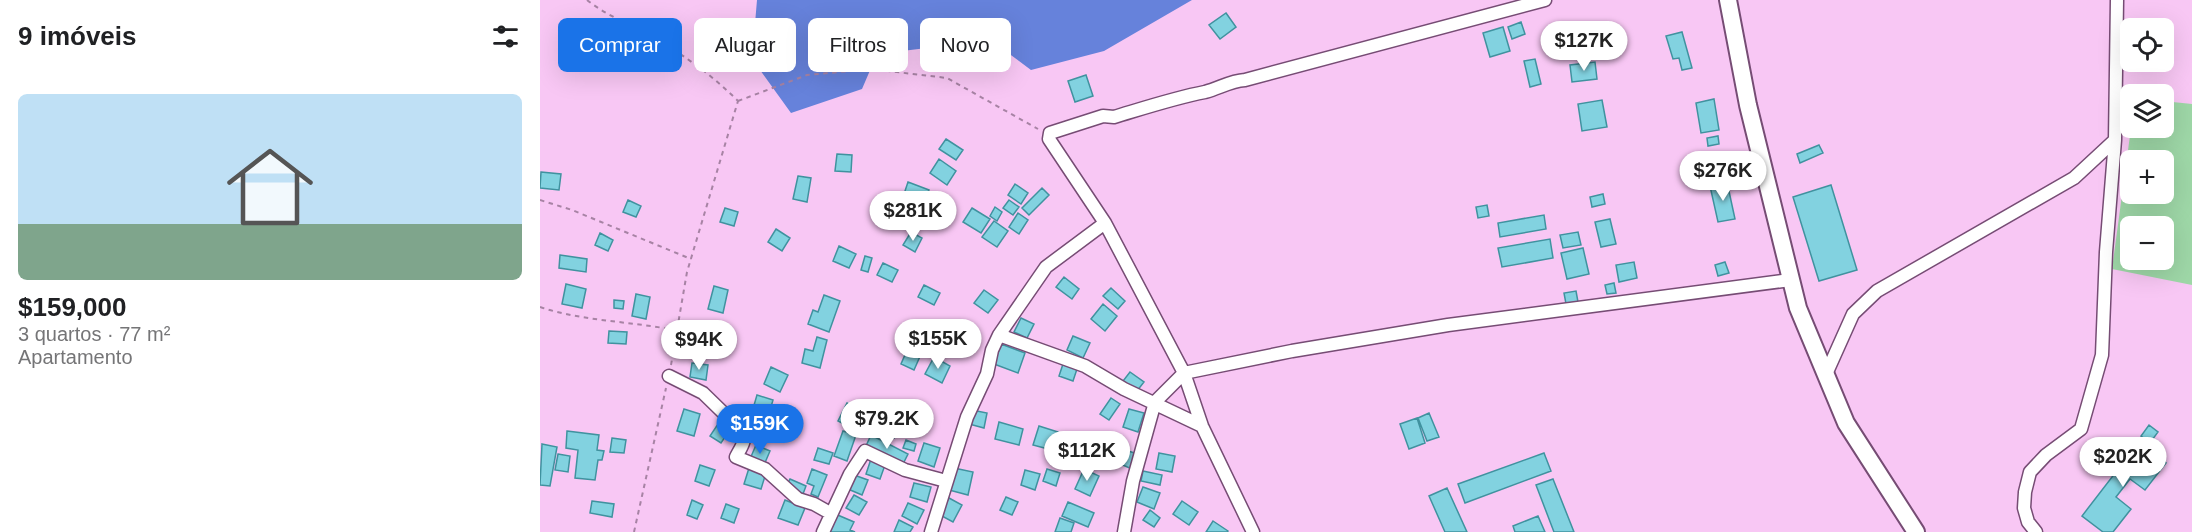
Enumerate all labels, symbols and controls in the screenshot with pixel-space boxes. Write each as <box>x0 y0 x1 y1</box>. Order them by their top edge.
chip: Comprar <box>558 18 682 72</box>
chip: Alugar <box>694 18 796 72</box>
chip: Filtros <box>808 18 908 72</box>
chip: Novo <box>920 18 1011 72</box>
map controls <box>2120 18 2174 270</box>
button: locate <box>2120 18 2174 72</box>
icon: filters <box>489 20 522 53</box>
text: 9 imóveis <box>18 21 137 51</box>
pin: $127K <box>1542 21 1626 72</box>
text: $127K <box>1555 29 1613 51</box>
button: layers <box>2120 84 2174 138</box>
icon: home <box>216 133 324 241</box>
button: + <box>2120 150 2174 204</box>
pin: $276K <box>1681 151 1765 202</box>
text: $276K <box>1694 159 1752 181</box>
pin: $281K <box>871 191 955 242</box>
text: $281K <box>884 199 942 221</box>
button: − <box>2120 216 2174 270</box>
text: $159,000 <box>18 292 126 322</box>
pin: $155K <box>896 319 980 370</box>
pin: $94K <box>663 320 735 371</box>
text: 3 quartos · 77 m² <box>18 323 170 345</box>
text: $155K <box>909 327 967 349</box>
text: $94K <box>675 328 723 350</box>
text: Apartamento <box>18 346 133 368</box>
pin: $79.2K <box>838 399 936 450</box>
pin: $159K <box>718 404 802 455</box>
text: $79.2K <box>855 407 919 429</box>
text: $159K <box>731 412 789 434</box>
pin: $112K <box>1045 431 1129 482</box>
pin: $202K <box>2081 437 2165 488</box>
text: $112K <box>1058 439 1116 461</box>
text: $202K <box>2094 445 2152 467</box>

